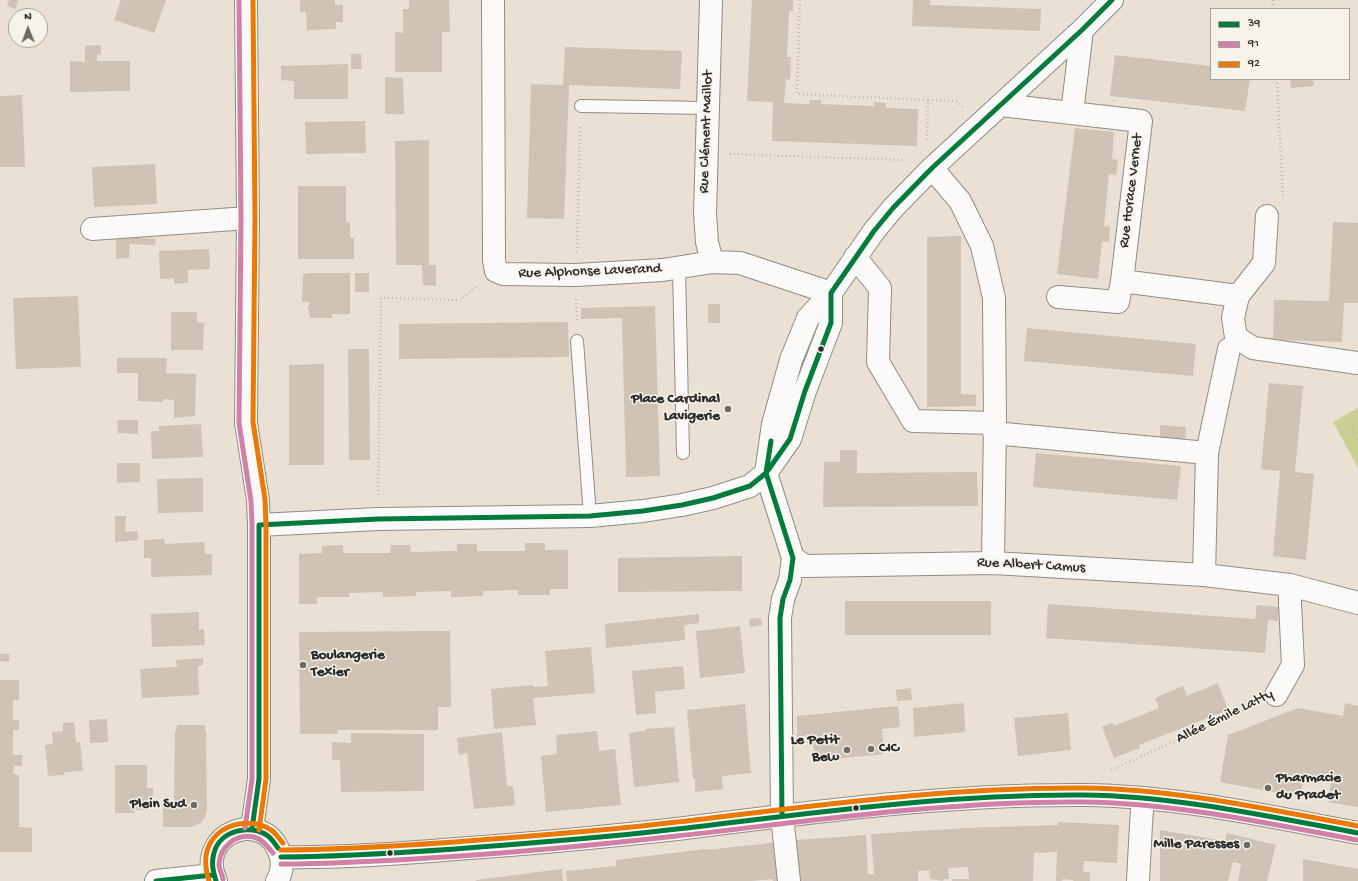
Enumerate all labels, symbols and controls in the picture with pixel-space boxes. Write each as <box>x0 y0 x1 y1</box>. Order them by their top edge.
north arrow <box>8 8 48 48</box>
legend <box>1210 8 1350 80</box>
text: N <box>24 11 32 23</box>
text: 39 <box>1248 17 1260 31</box>
text: 91 <box>1248 37 1259 51</box>
text: 92 <box>1248 57 1260 71</box>
street label: Rue Clément Maillot <box>696 70 718 194</box>
street label: Rue Horace Vernet <box>1116 133 1148 249</box>
street label: Rue Alphonse Laverand <box>518 261 662 283</box>
unlabelled marker <box>816 344 826 354</box>
place label: Place Cardinal Lavigerie <box>631 391 720 426</box>
marker: Place Cardinal Lavigerie <box>723 404 733 414</box>
street label: Rue Albert Camus <box>976 554 1086 578</box>
place label: Boulangerie Texier <box>311 647 385 682</box>
marker: Boulangerie Texier <box>298 660 308 670</box>
street label: Allée Émile Latty <box>1174 686 1276 748</box>
place label: Le Petit Bew <box>791 732 839 767</box>
place label: CIC <box>879 740 899 758</box>
marker: CIC <box>866 744 876 754</box>
marker: Le Petit Bew <box>842 745 852 755</box>
place label: Pharmacie du Pradet <box>1276 770 1341 805</box>
marker: Pharmacie du Pradet <box>1263 783 1273 793</box>
place label: Plein Sud <box>130 796 186 814</box>
marker: Plein Sud <box>189 800 199 810</box>
unlabelled marker <box>851 803 861 813</box>
place label: Mille Paresses <box>1153 836 1239 854</box>
marker: Mille Paresses <box>1242 840 1252 850</box>
unlabelled marker <box>385 848 395 858</box>

